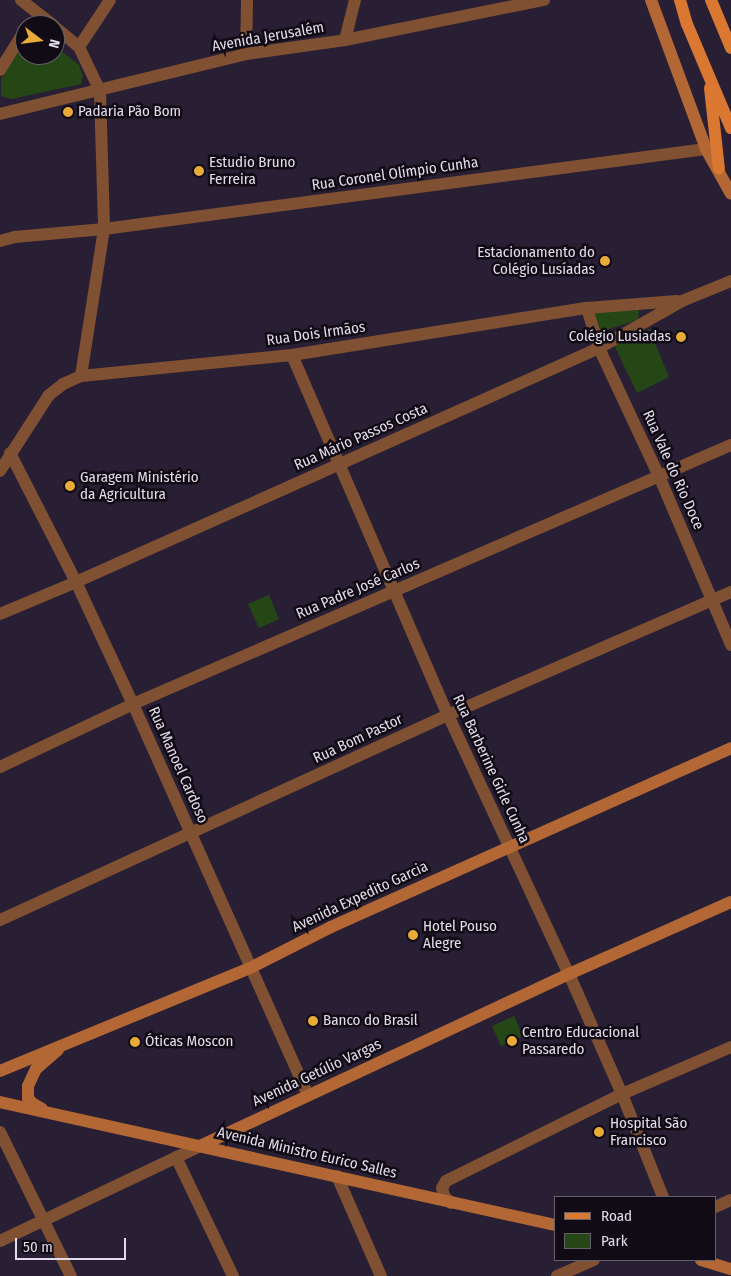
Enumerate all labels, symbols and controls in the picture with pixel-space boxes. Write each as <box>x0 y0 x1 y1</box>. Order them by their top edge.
north arrow <box>15 15 65 65</box>
street label: Avenida Jerusalém <box>211 18 325 56</box>
text: N <box>45 37 63 50</box>
place label: Padaria Pão Bom <box>78 103 181 121</box>
marker: Padaria Pão Bom <box>62 106 74 118</box>
place label: Estudio Bruno Ferreira <box>209 153 295 188</box>
street label: Rua Coronel Olímpio Cunha <box>311 153 479 195</box>
marker: Estudio Bruno Ferreira <box>193 165 205 177</box>
place label: Estacionamento do Colégio Lusíadas <box>477 243 595 278</box>
marker: Estacionamento do Colégio Lusíadas <box>599 255 611 267</box>
street label: Rua Dois Irmãos <box>265 318 367 350</box>
place label: Colégio Lusiadas <box>569 328 671 346</box>
marker: Colégio Lusiadas <box>675 331 687 343</box>
street label: Rua Mário Passos Costa <box>292 400 430 474</box>
street label: Rua Vale do Rio Doce <box>639 407 707 533</box>
place label: Garagem Ministério da Agricultura <box>80 468 199 503</box>
marker: Garagem Ministério da Agricultura <box>64 480 76 492</box>
street label: Rua Padre José Carlos <box>293 555 423 623</box>
street label: Rua Barberine Girle Cunha <box>449 692 533 846</box>
street label: Rua Manoel Cardoso <box>144 704 212 826</box>
street label: Rua Bom Pastor <box>310 710 406 768</box>
street label: Avenida Expedito Garcia <box>289 858 431 936</box>
place label: Hotel Pouso Alegre <box>423 917 497 952</box>
marker: Hotel Pouso Alegre <box>407 929 419 941</box>
place label: Banco do Brasil <box>323 1012 418 1030</box>
marker: Banco do Brasil <box>307 1015 319 1027</box>
place label: Centro Educacional Passaredo <box>522 1023 639 1058</box>
place label: Óticas Moscon <box>145 1033 233 1051</box>
street label: Avenida Getúlio Vargas <box>250 1035 384 1111</box>
marker: Centro Educacional Passaredo <box>506 1035 518 1047</box>
marker: Óticas Moscon <box>129 1036 141 1048</box>
place label: Hospital São Francisco <box>610 1114 687 1149</box>
street label: Avenida Ministro Eurico Salles <box>215 1124 399 1182</box>
marker: Hospital São Francisco <box>592 1125 606 1139</box>
legend <box>554 1196 716 1261</box>
text: Road <box>601 1207 632 1225</box>
scale bar <box>18 1228 129 1260</box>
text: Park <box>601 1232 628 1250</box>
text: 50 m <box>23 1238 53 1256</box>

